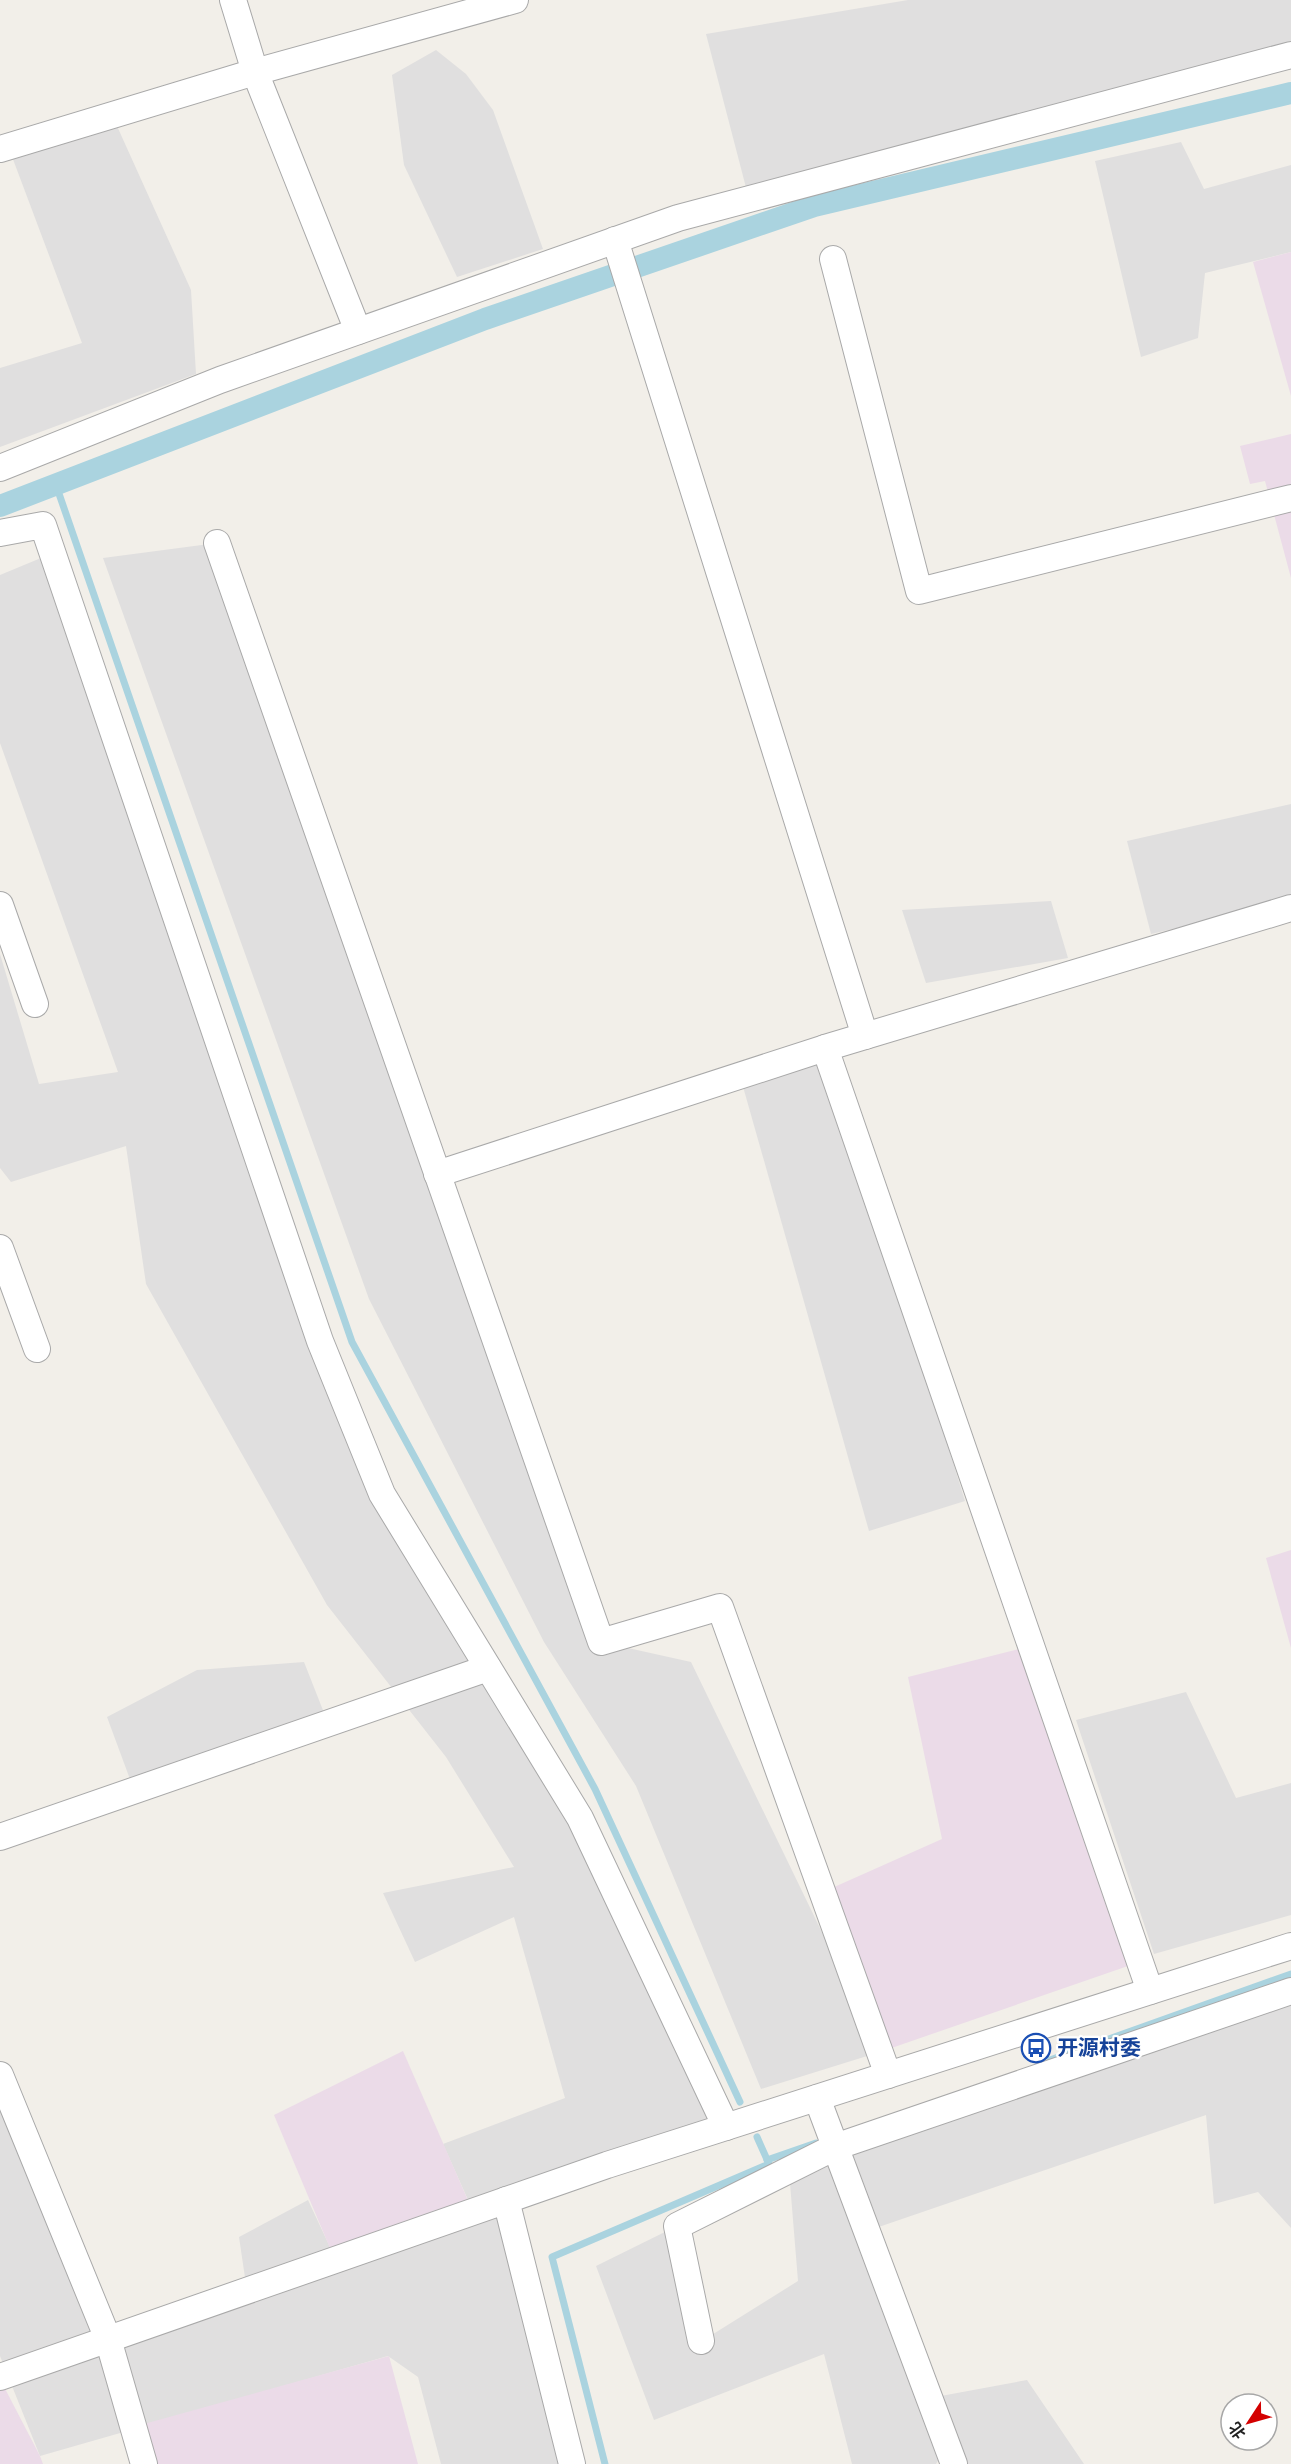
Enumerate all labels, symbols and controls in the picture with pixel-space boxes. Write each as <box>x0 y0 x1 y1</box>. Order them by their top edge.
bus stop icon: 开源村委 <box>1020 2032 1052 2064</box>
place label: 开源村委 <box>1057 2034 1141 2062</box>
north arrow <box>1219 2392 1279 2452</box>
text: 北 <box>1224 2418 1250 2443</box>

